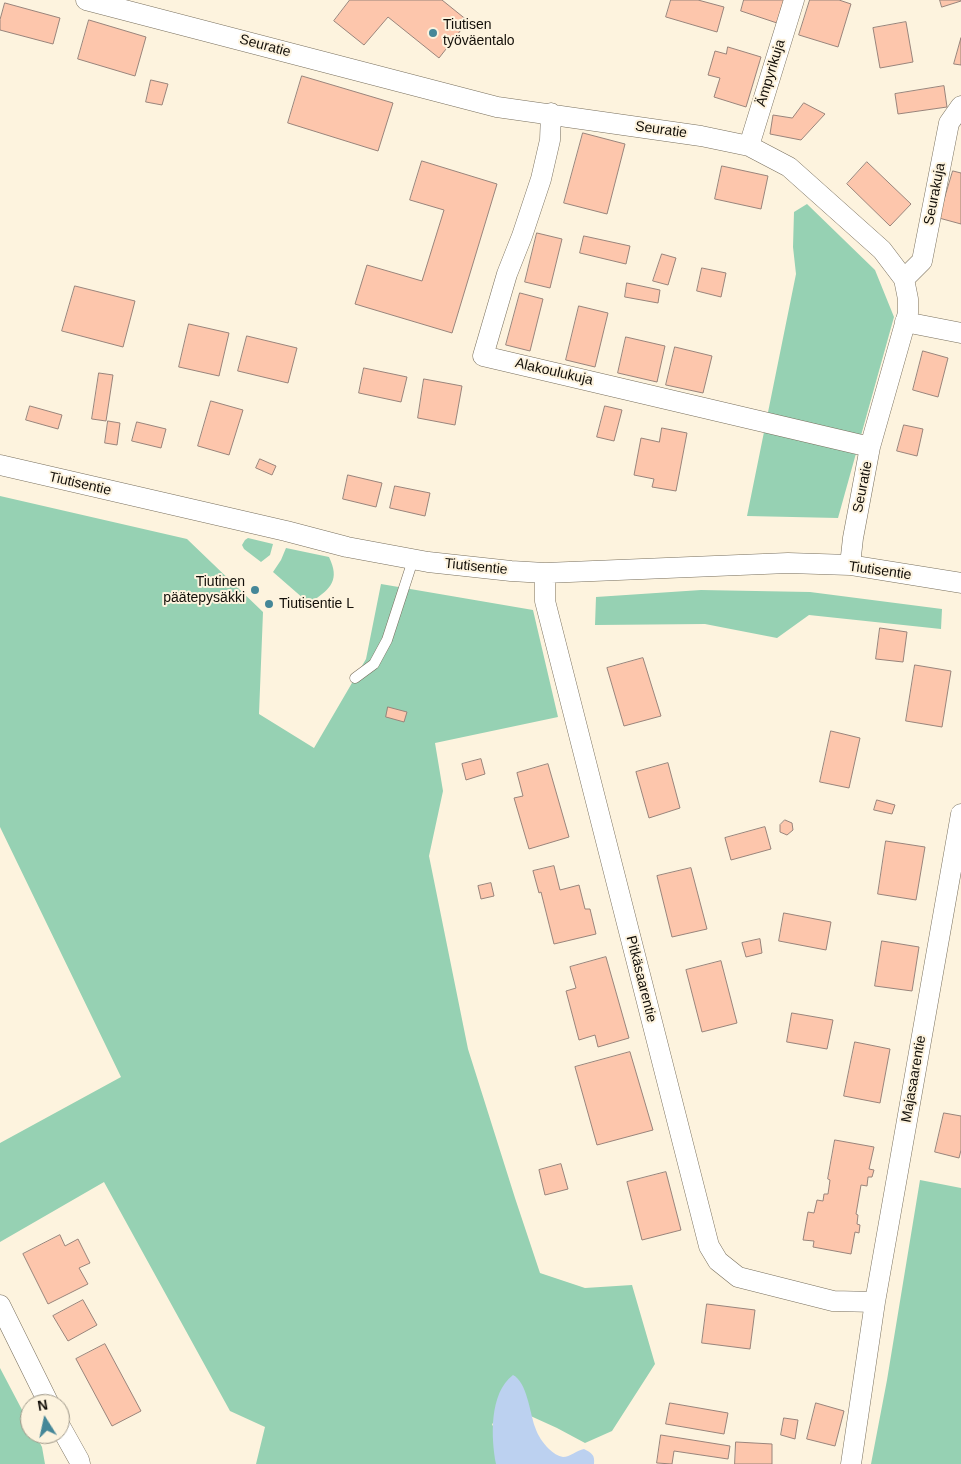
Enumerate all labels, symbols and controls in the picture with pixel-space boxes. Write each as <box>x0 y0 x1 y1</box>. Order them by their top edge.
place label: Tiutisen työväentalo <box>443 17 515 49</box>
marker: Tiutisen työväentalo <box>427 27 439 39</box>
street label: Seuratie <box>238 31 292 61</box>
street label: Ämpyrikuja <box>753 37 789 109</box>
street label: Seuratie <box>634 118 688 142</box>
street label: Seurakuja <box>921 161 949 227</box>
street label: Alakoulukuja <box>513 355 595 389</box>
street label: Seuratie <box>850 460 876 514</box>
street label: Tiutisentie <box>47 469 113 499</box>
street label: Tiutisentie <box>444 555 508 579</box>
street label: Tiutisentie <box>847 558 913 584</box>
place label: Tiutinen päätepysäkki <box>163 574 245 606</box>
marker: Tiutinen päätepysäkki <box>249 584 261 596</box>
place label: Tiutisentie L <box>279 596 354 612</box>
marker: Tiutisentie L <box>263 598 275 610</box>
street label: Pitkäsaarentie <box>622 934 660 1024</box>
street label: Majasaarentie <box>898 1034 930 1124</box>
north arrow <box>20 1394 70 1444</box>
text: N <box>36 1396 49 1414</box>

